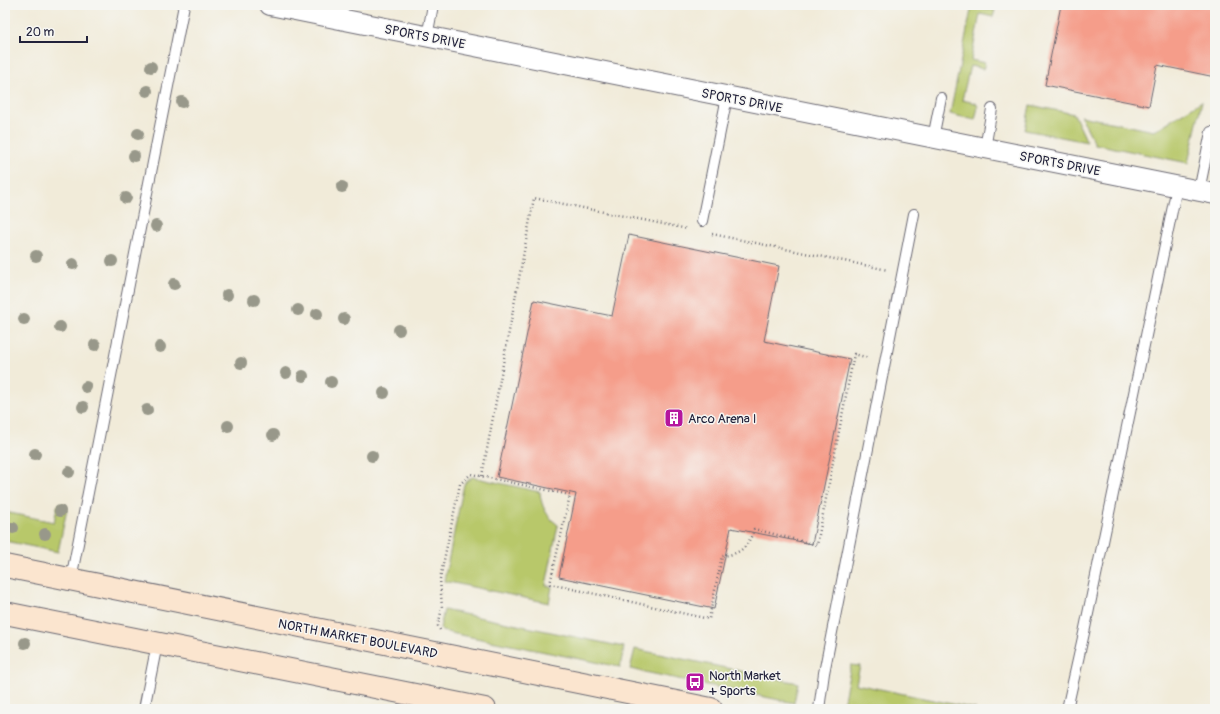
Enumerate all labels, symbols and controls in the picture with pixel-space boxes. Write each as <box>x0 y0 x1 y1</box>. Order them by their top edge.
scale bar <box>20 18 87 44</box>
street label: SPORTS DRIVE <box>383 21 467 53</box>
text: 20 m <box>26 25 55 40</box>
street label: SPORTS DRIVE <box>700 85 784 117</box>
street label: SPORTS DRIVE <box>1018 148 1102 180</box>
building icon: Arco Arena I <box>663 407 685 429</box>
place label: Arco Arena I <box>688 411 756 427</box>
street label: NORTH MARKET BOULEVARD <box>277 616 439 662</box>
place label: North Market + Sports <box>708 668 781 699</box>
bus stop icon: North Market + Sports <box>684 671 706 693</box>

